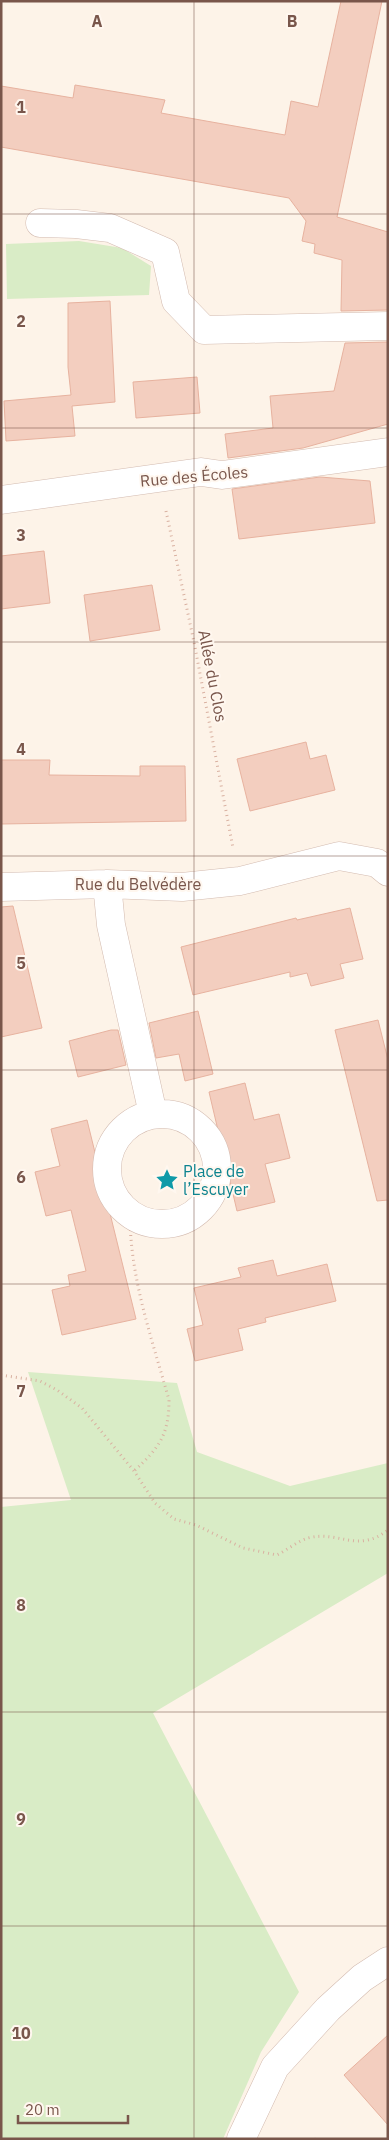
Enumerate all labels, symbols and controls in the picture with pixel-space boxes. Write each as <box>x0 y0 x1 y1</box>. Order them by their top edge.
text: A <box>92 11 103 31</box>
text: B <box>287 11 298 31</box>
text: 1 <box>16 97 26 117</box>
text: 2 <box>16 311 26 331</box>
street label: Rue des Écoles <box>139 460 249 491</box>
text: 3 <box>16 525 26 545</box>
street label: Allée du Clos <box>194 628 232 724</box>
text: 4 <box>16 739 26 759</box>
street label: Rue du Belvédère <box>75 874 202 894</box>
text: 5 <box>16 953 26 973</box>
place label: Place de l’Escuyer <box>183 1161 249 1199</box>
text: 6 <box>16 1167 26 1187</box>
place icon: Place de l’Escuyer <box>154 1167 180 1193</box>
text: 7 <box>16 1381 26 1401</box>
text: 8 <box>16 1595 26 1615</box>
text: 9 <box>16 1809 26 1829</box>
text: 10 <box>11 2023 31 2043</box>
scale bar <box>18 2092 128 2124</box>
text: 20 m <box>25 2100 60 2119</box>

